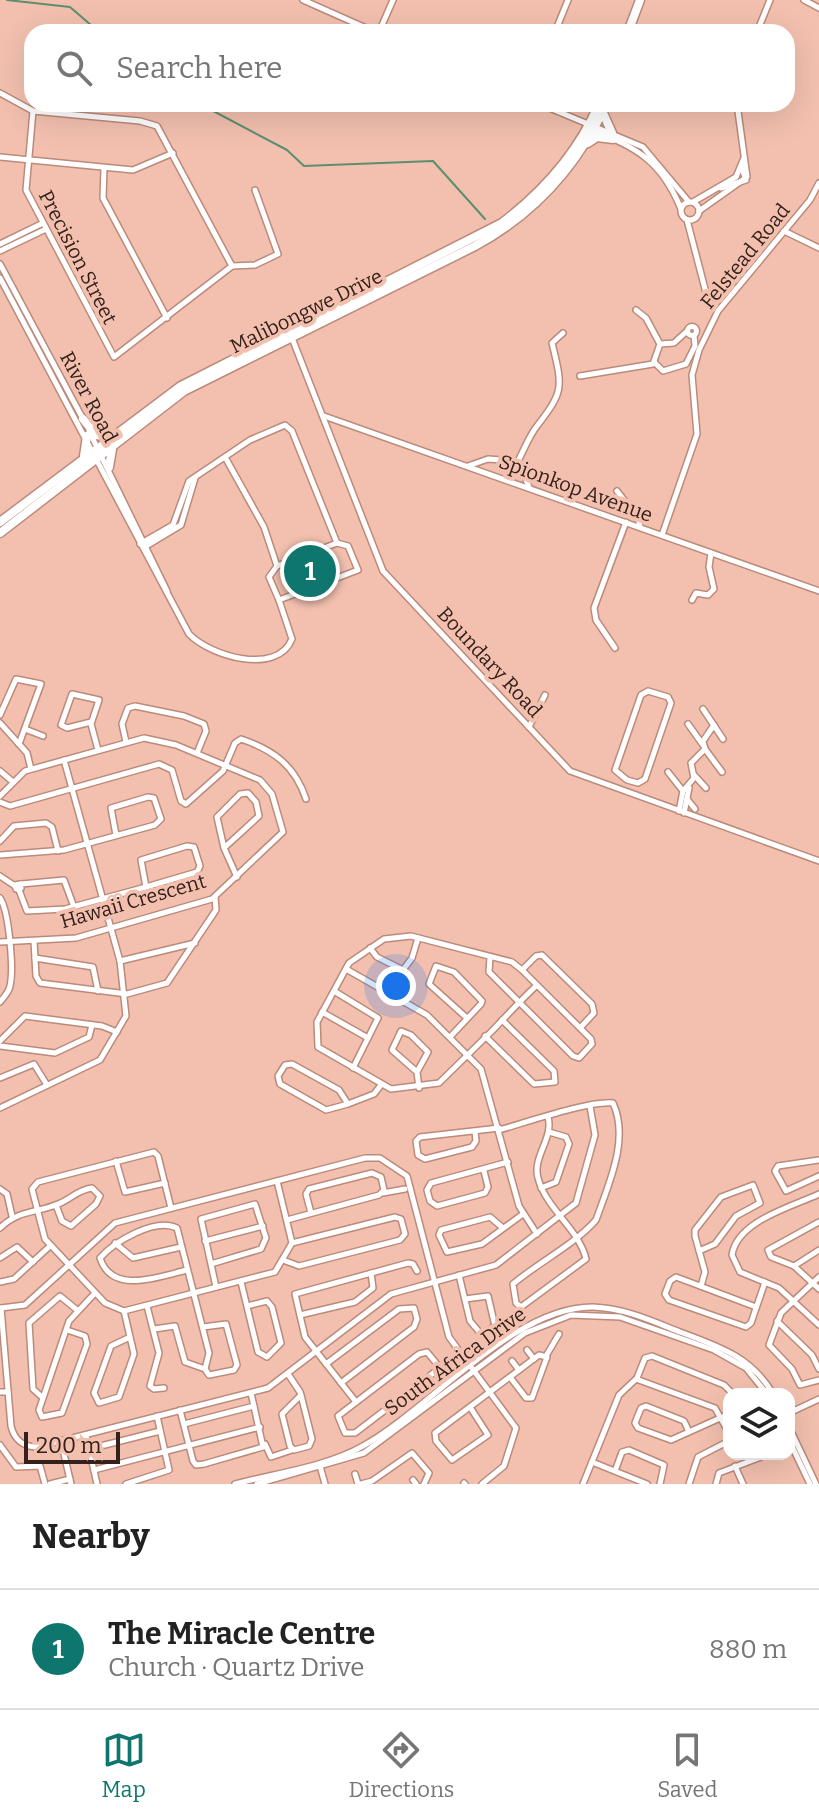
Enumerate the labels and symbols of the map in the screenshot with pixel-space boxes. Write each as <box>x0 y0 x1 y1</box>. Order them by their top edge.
street label: Precision Street <box>34 186 122 328</box>
street label: Felstead Road <box>695 198 795 313</box>
street label: Malibongwe Drive <box>226 264 386 358</box>
street label: River Road <box>55 347 123 447</box>
street label: Spionkop Avenue <box>496 449 656 527</box>
pin: 1 <box>284 541 336 601</box>
street label: Boundary Road <box>433 602 547 722</box>
street label: Hawaii Crescent <box>57 869 209 933</box>
your location <box>376 966 416 1006</box>
street label: South Africa Drive <box>380 1302 530 1420</box>
scale bar <box>24 1428 120 1464</box>

